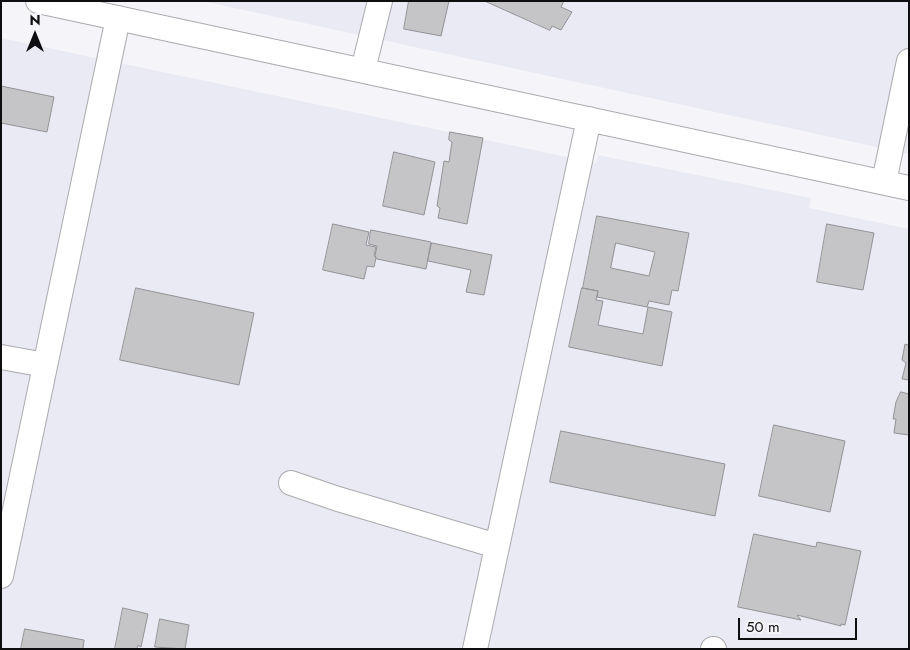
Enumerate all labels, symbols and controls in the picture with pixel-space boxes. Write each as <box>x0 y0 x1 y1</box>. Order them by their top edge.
north arrow <box>10 10 60 60</box>
text: N <box>29 10 41 30</box>
scale bar <box>740 608 859 640</box>
text: 50 m <box>746 616 780 638</box>

